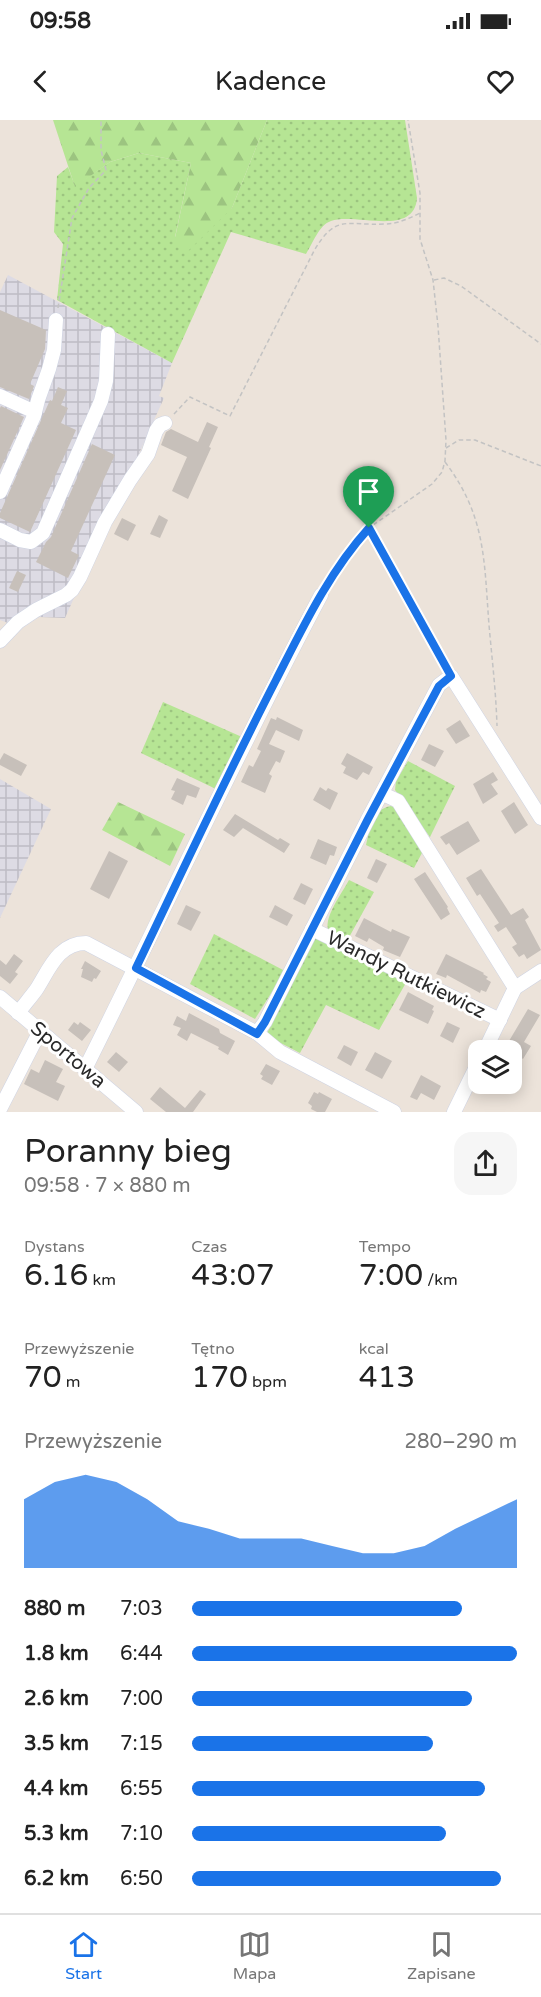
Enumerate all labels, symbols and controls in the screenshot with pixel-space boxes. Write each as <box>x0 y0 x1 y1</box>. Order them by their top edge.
text: 09:58 <box>30 8 91 34</box>
icon: back <box>24 65 57 98</box>
text: Kadence <box>215 65 326 98</box>
icon: heart <box>484 65 517 98</box>
pin <box>343 466 394 528</box>
icon: arrive <box>352 475 385 508</box>
street label: Wandy Rutkiewicz <box>323 926 489 1024</box>
street label: Sportowa <box>25 1017 111 1093</box>
map controls <box>468 1040 522 1094</box>
button: layers <box>468 1040 522 1094</box>
text: Poranny bieg <box>24 1132 232 1171</box>
button: share <box>454 1132 517 1195</box>
text: 09:58 · 7 × 880 m <box>24 1174 191 1198</box>
text: Dystans <box>24 1237 85 1257</box>
text: Czas <box>191 1237 227 1257</box>
text: Tempo <box>359 1237 411 1257</box>
text: 6.16 <box>24 1257 88 1294</box>
text: 43:07 <box>191 1257 275 1294</box>
text: 7:00 <box>359 1257 423 1294</box>
text: km <box>88 1270 116 1290</box>
text: /km <box>423 1270 458 1290</box>
text: Przewyższenie <box>24 1339 134 1359</box>
text: Tętno <box>191 1339 235 1359</box>
text: kcal <box>359 1339 389 1359</box>
text: 70 <box>24 1359 62 1396</box>
text: 170 <box>191 1359 248 1396</box>
text: 413 <box>359 1359 415 1396</box>
text: m <box>62 1372 81 1392</box>
text: bpm <box>248 1372 287 1392</box>
text: Przewyższenie <box>24 1430 162 1454</box>
text: 280–290 m <box>404 1430 517 1454</box>
text: 880 m <box>24 1597 85 1621</box>
text: 7:03 <box>120 1597 163 1621</box>
text: 1.8 km <box>24 1642 89 1666</box>
text: 6:44 <box>120 1642 163 1666</box>
text: 2.6 km <box>24 1687 89 1711</box>
text: 7:00 <box>120 1687 163 1711</box>
text: 3.5 km <box>24 1732 89 1756</box>
text: 7:15 <box>120 1732 163 1756</box>
text: 4.4 km <box>24 1777 88 1801</box>
text: 6:55 <box>120 1777 163 1801</box>
text: 5.3 km <box>24 1822 89 1846</box>
text: 7:10 <box>120 1822 163 1846</box>
text: 6.2 km <box>24 1867 89 1891</box>
text: 6:50 <box>120 1867 163 1891</box>
tab: Start <box>65 1928 102 1984</box>
tab: Mapa <box>233 1928 276 1984</box>
tab: Zapisane <box>407 1928 476 1984</box>

